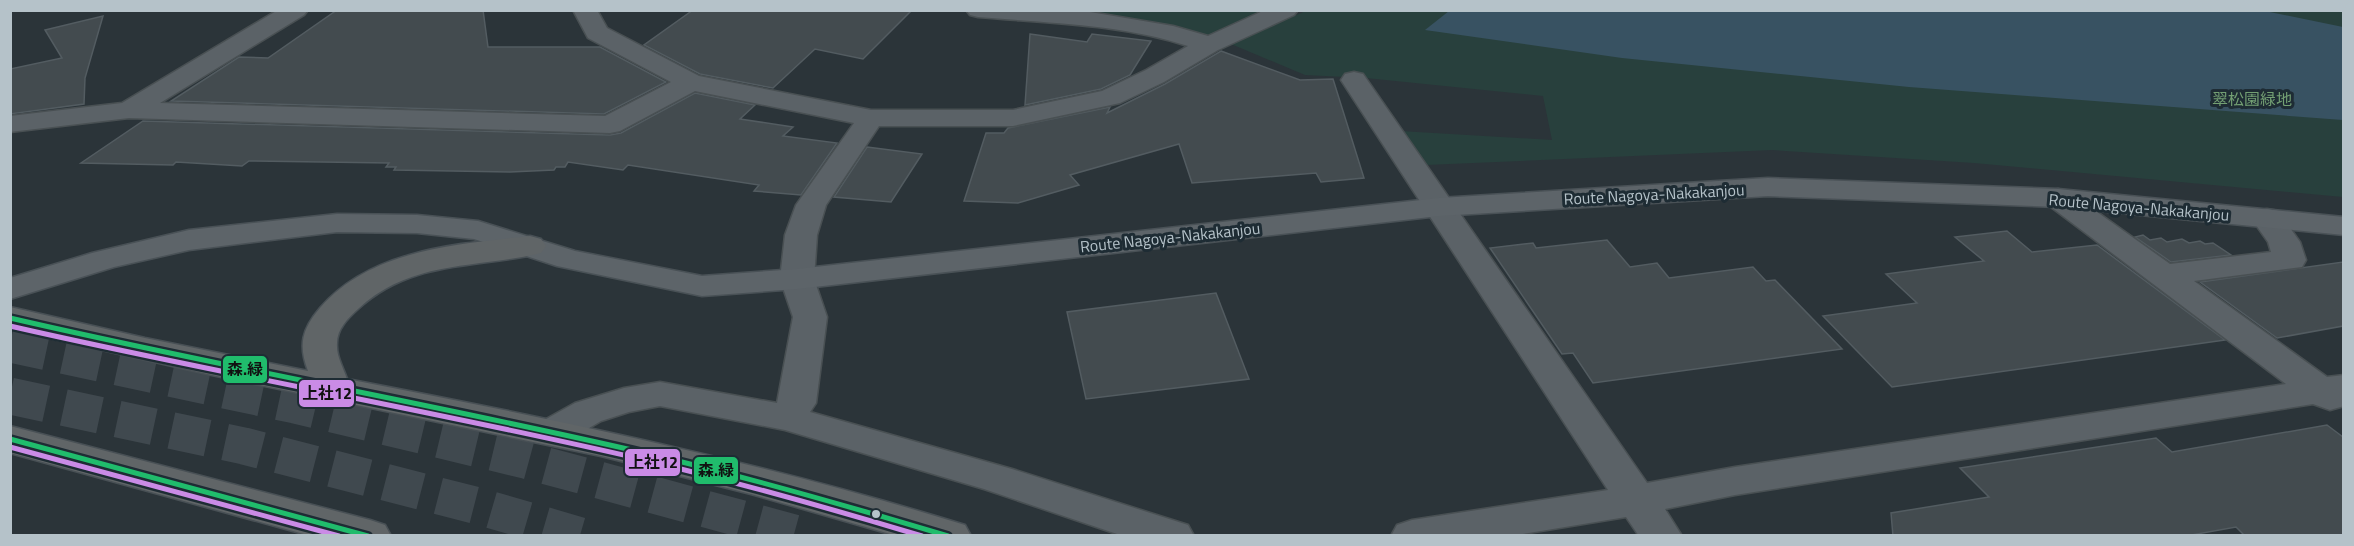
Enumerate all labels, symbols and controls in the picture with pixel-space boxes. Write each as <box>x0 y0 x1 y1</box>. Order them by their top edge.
park label: 翠松園緑地 <box>2212 87 2292 111</box>
street label: Route Nagoya-Nakakanjou <box>1563 177 1745 211</box>
street label: Route Nagoya-Nakakanjou <box>2048 187 2230 227</box>
street label: Route Nagoya-Nakakanjou <box>1079 216 1261 258</box>
line badge: 森.緑 <box>222 355 268 384</box>
text: 森.緑 <box>227 357 263 381</box>
line badge: 上社12 <box>298 379 355 408</box>
text: 上社12 <box>302 381 352 405</box>
line badge: 上社12 <box>624 448 681 477</box>
text: 上社12 <box>628 450 678 474</box>
line badge: 森.緑 <box>693 456 739 485</box>
text: 森.緑 <box>698 458 734 482</box>
unlabelled marker <box>870 508 882 520</box>

